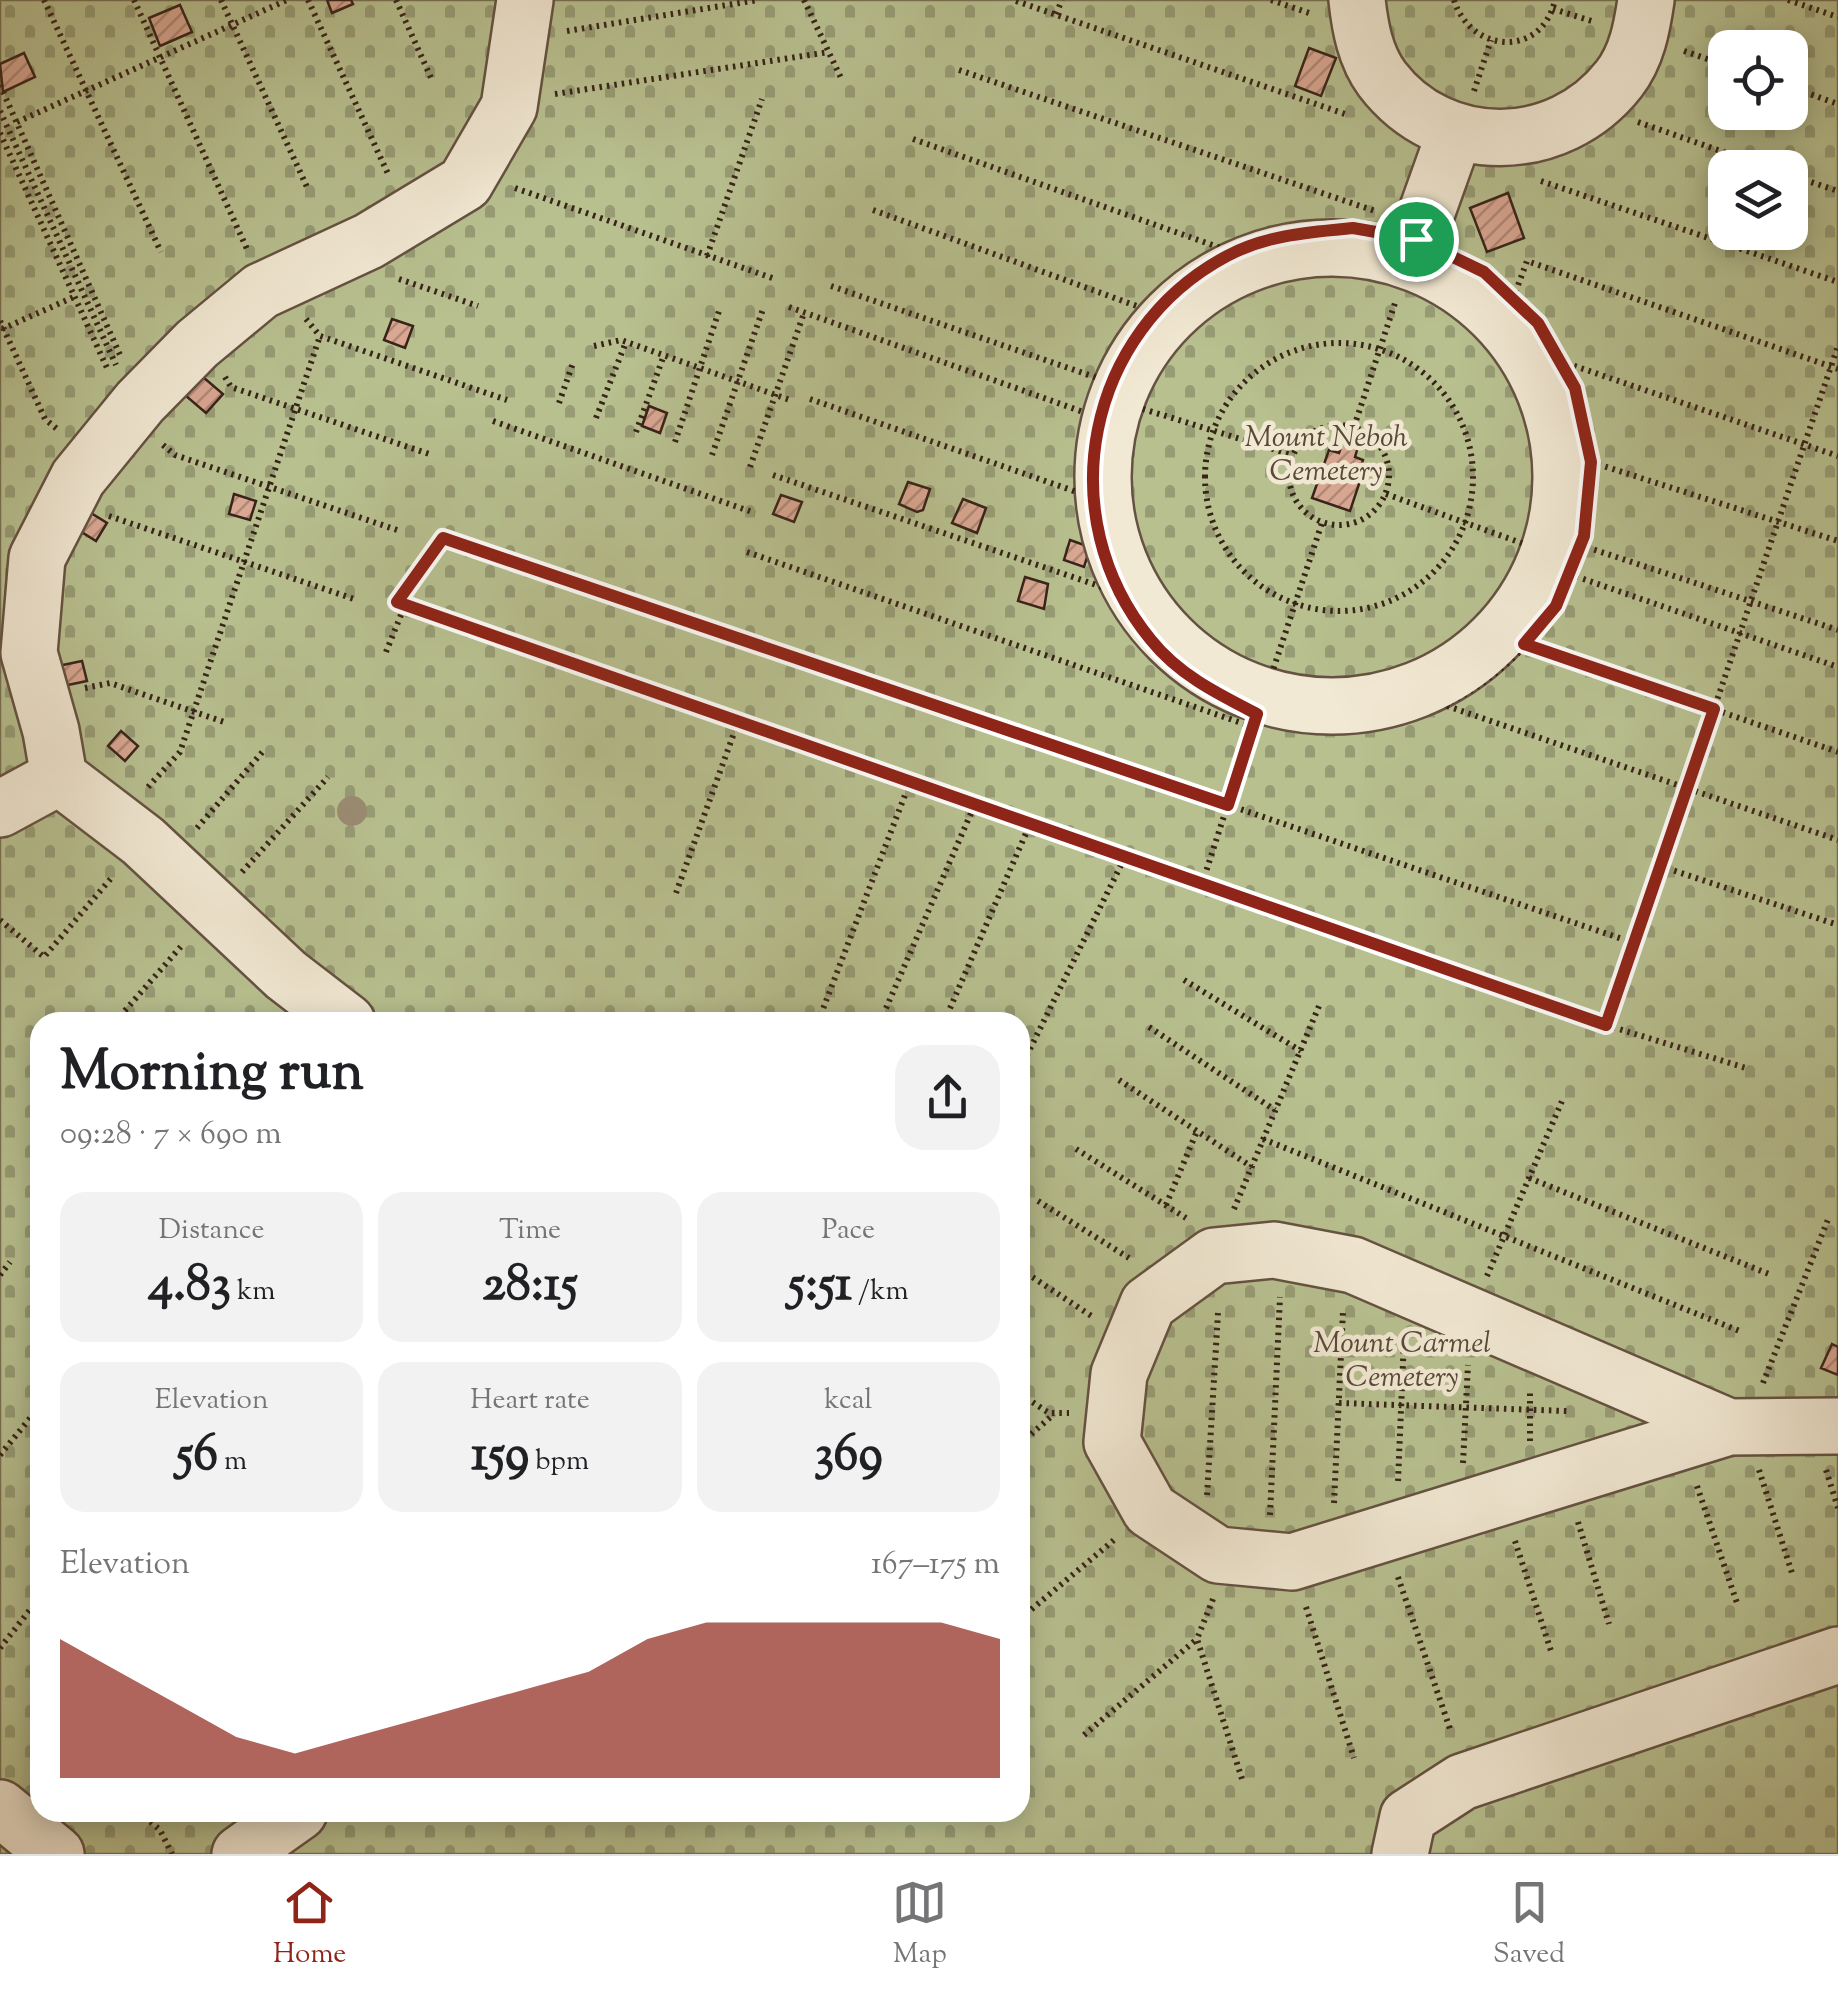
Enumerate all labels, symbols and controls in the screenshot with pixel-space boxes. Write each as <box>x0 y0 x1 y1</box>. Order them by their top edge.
map controls <box>1708 30 1808 250</box>
button: locate <box>1708 30 1808 130</box>
button: layers <box>1708 150 1808 250</box>
pin <box>1374 197 1459 282</box>
icon: arrive <box>1389 212 1444 267</box>
park label: Mount Neboh Cemetery <box>1244 417 1408 494</box>
text: Morning run <box>60 1035 364 1114</box>
button: share <box>895 1045 1000 1150</box>
text: 09:28 · 7 × 690 m <box>60 1112 282 1158</box>
text: Distance <box>159 1211 264 1251</box>
text: Time <box>499 1211 561 1251</box>
text: Pace <box>822 1211 875 1251</box>
text: 4.83 <box>148 1251 231 1323</box>
text: 28:15 <box>482 1251 578 1323</box>
text: 5:51 <box>788 1251 852 1323</box>
text: km <box>231 1272 275 1312</box>
text: /km <box>852 1272 909 1312</box>
park label: Mount Carmel Cemetery <box>1313 1323 1491 1400</box>
text: Elevation <box>155 1381 268 1421</box>
text: Heart rate <box>470 1381 590 1421</box>
text: kcal <box>824 1381 872 1421</box>
text: 56 <box>176 1421 218 1493</box>
text: 159 <box>471 1421 529 1493</box>
text: 369 <box>814 1421 883 1493</box>
text: m <box>218 1442 247 1482</box>
text: bpm <box>529 1442 589 1482</box>
text: Elevation <box>60 1542 190 1588</box>
text: 167–175 m <box>871 1542 1000 1588</box>
tab: Home <box>273 1875 346 1975</box>
tab: Map <box>892 1875 947 1975</box>
tab: Saved <box>1493 1875 1565 1975</box>

